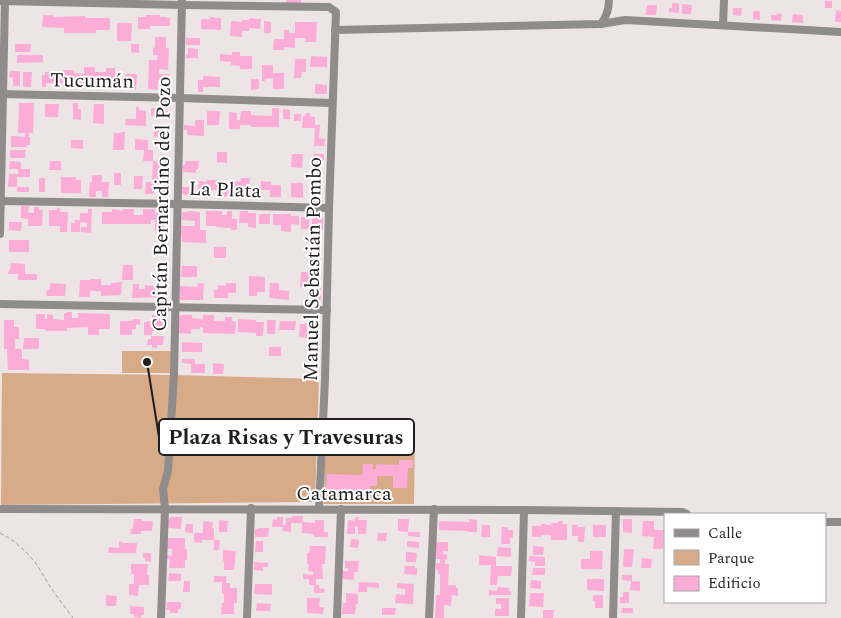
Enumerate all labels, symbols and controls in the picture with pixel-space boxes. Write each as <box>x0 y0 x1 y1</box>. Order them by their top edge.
street label: Tucumán <box>50 65 134 97</box>
street label: Capitán Bernardino del Pozo <box>145 76 179 332</box>
street label: Manuel Sebastián Pombo <box>296 156 330 382</box>
street label: La Plata <box>188 174 262 206</box>
callout: Plaza Risas y Travesuras <box>159 419 414 455</box>
text: Plaza Risas y Travesuras <box>168 422 404 454</box>
street label: Catamarca <box>296 479 392 509</box>
legend <box>664 513 826 603</box>
text: Calle <box>708 522 742 545</box>
text: Parque <box>708 547 755 570</box>
text: Edificio <box>708 572 761 595</box>

